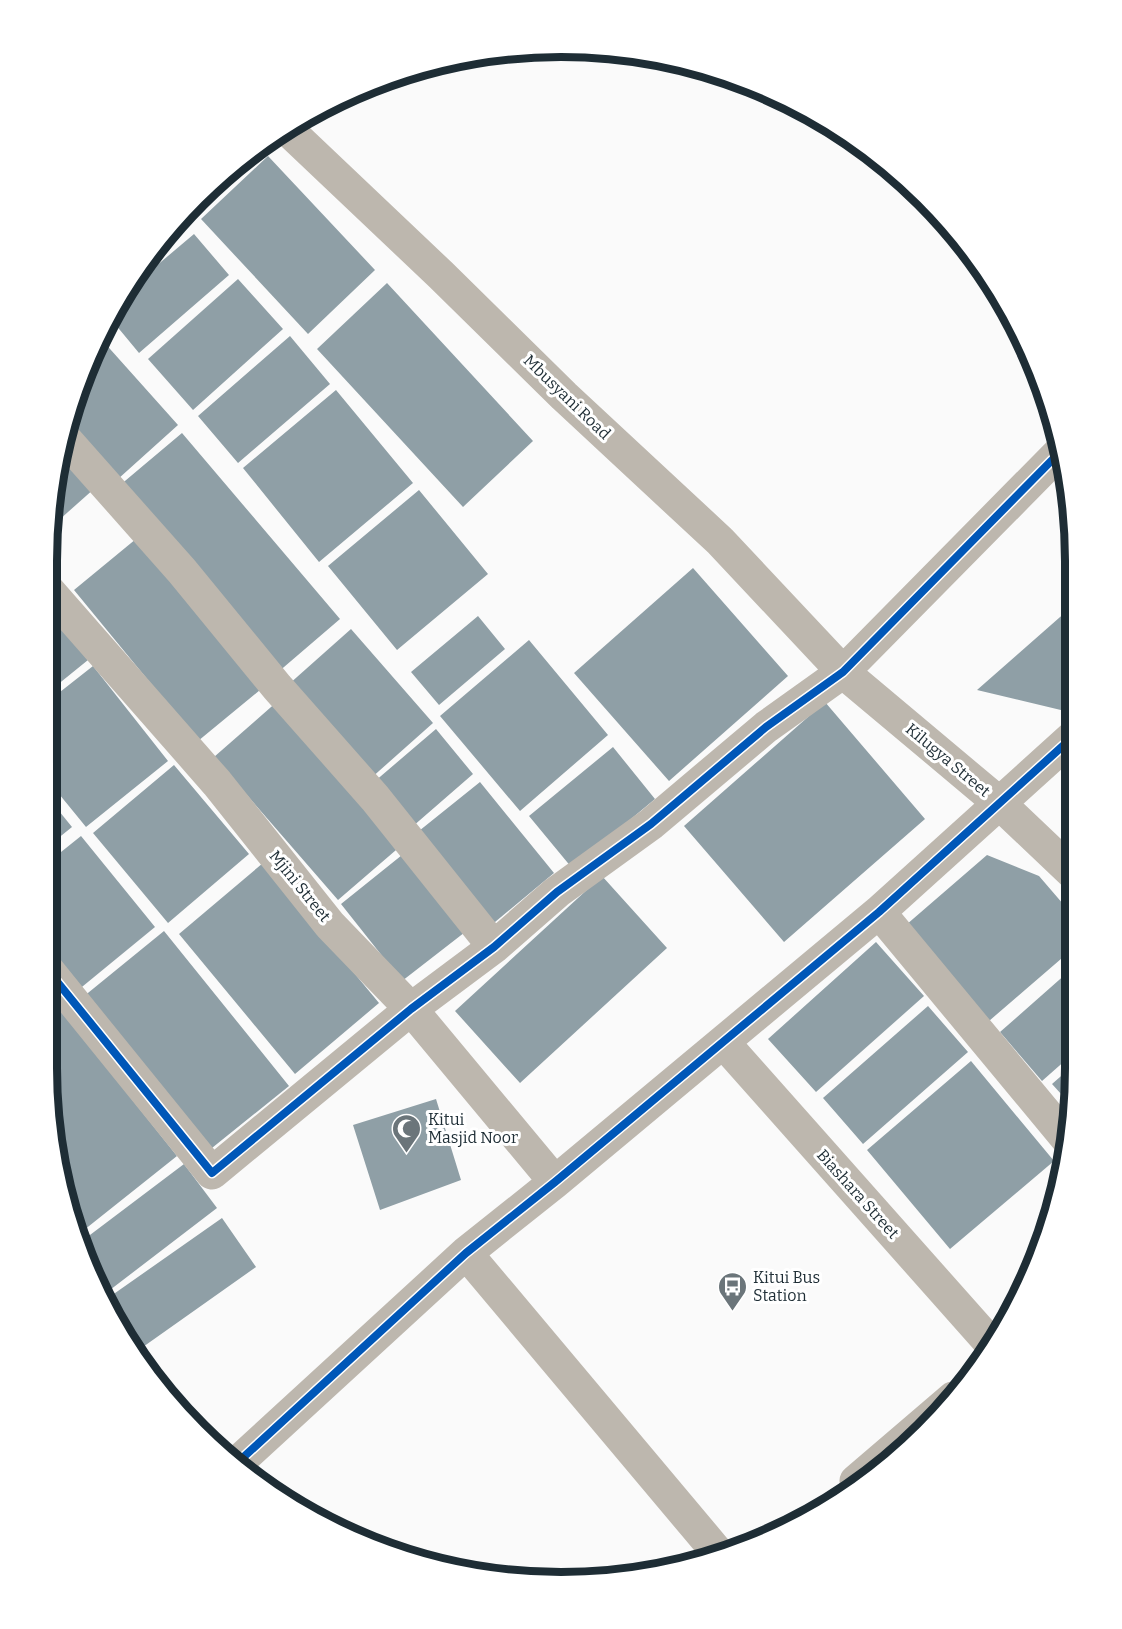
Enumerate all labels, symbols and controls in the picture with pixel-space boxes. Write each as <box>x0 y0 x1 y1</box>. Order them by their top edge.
street label: Mbusyani Road <box>520 351 615 444</box>
street label: Kilugya Street <box>902 719 994 801</box>
street label: Mjini Street <box>265 846 335 926</box>
place label: Kitui Masjid Noor <box>428 1110 518 1147</box>
mosque icon: Kitui Masjid Noor <box>391 1112 423 1154</box>
street label: Biashara Street <box>813 1146 903 1243</box>
place label: Kitui Bus Station <box>753 1268 820 1305</box>
bus stop icon: Kitui Bus Station <box>716 1270 748 1312</box>

